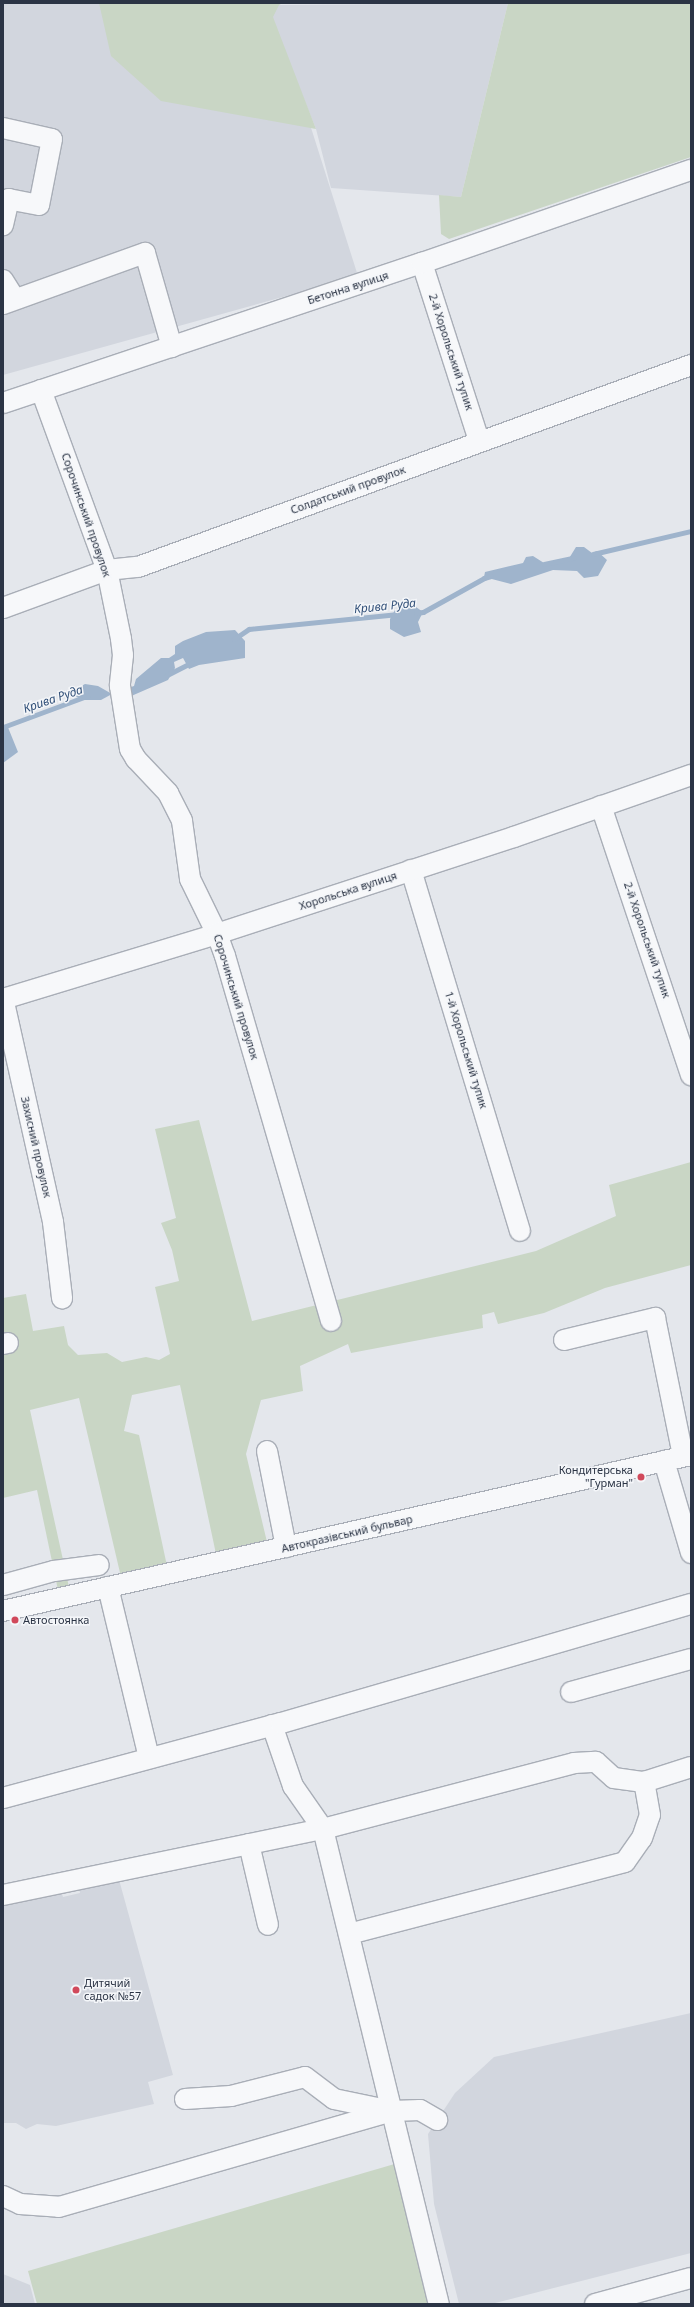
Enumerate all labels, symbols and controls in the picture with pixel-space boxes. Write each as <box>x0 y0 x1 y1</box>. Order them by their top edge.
street label: Бетонна вулиця <box>306 269 390 307</box>
street label: 2-й Хорольський тупик <box>426 292 476 412</box>
street label: Сорочинський провулок <box>59 451 113 579</box>
street label: Солдатський провулок <box>289 463 407 517</box>
water label: Крива Руда <box>353 596 417 616</box>
water label: Крива Руда <box>21 682 85 716</box>
street label: Хорольська вулиця <box>297 869 399 913</box>
street label: 2-й Хорольський тупик <box>621 880 673 1000</box>
street label: Сорочинський провулок <box>211 933 261 1061</box>
street label: 1-й Хорольський тупик <box>442 990 490 1110</box>
street label: Захисний провулок <box>18 1095 54 1199</box>
place label: Кондитерська "Гурман" <box>559 1464 633 1490</box>
marker: Кондитерська "Гурман" <box>636 1472 646 1482</box>
street label: Автокразівський бульвар <box>280 1512 414 1556</box>
place label: Автостоянка <box>23 1613 89 1627</box>
marker: Автостоянка <box>10 1615 20 1625</box>
place label: Дитячий садок №57 <box>84 1977 141 2003</box>
marker: Дитячий садок №57 <box>71 1985 81 1995</box>

